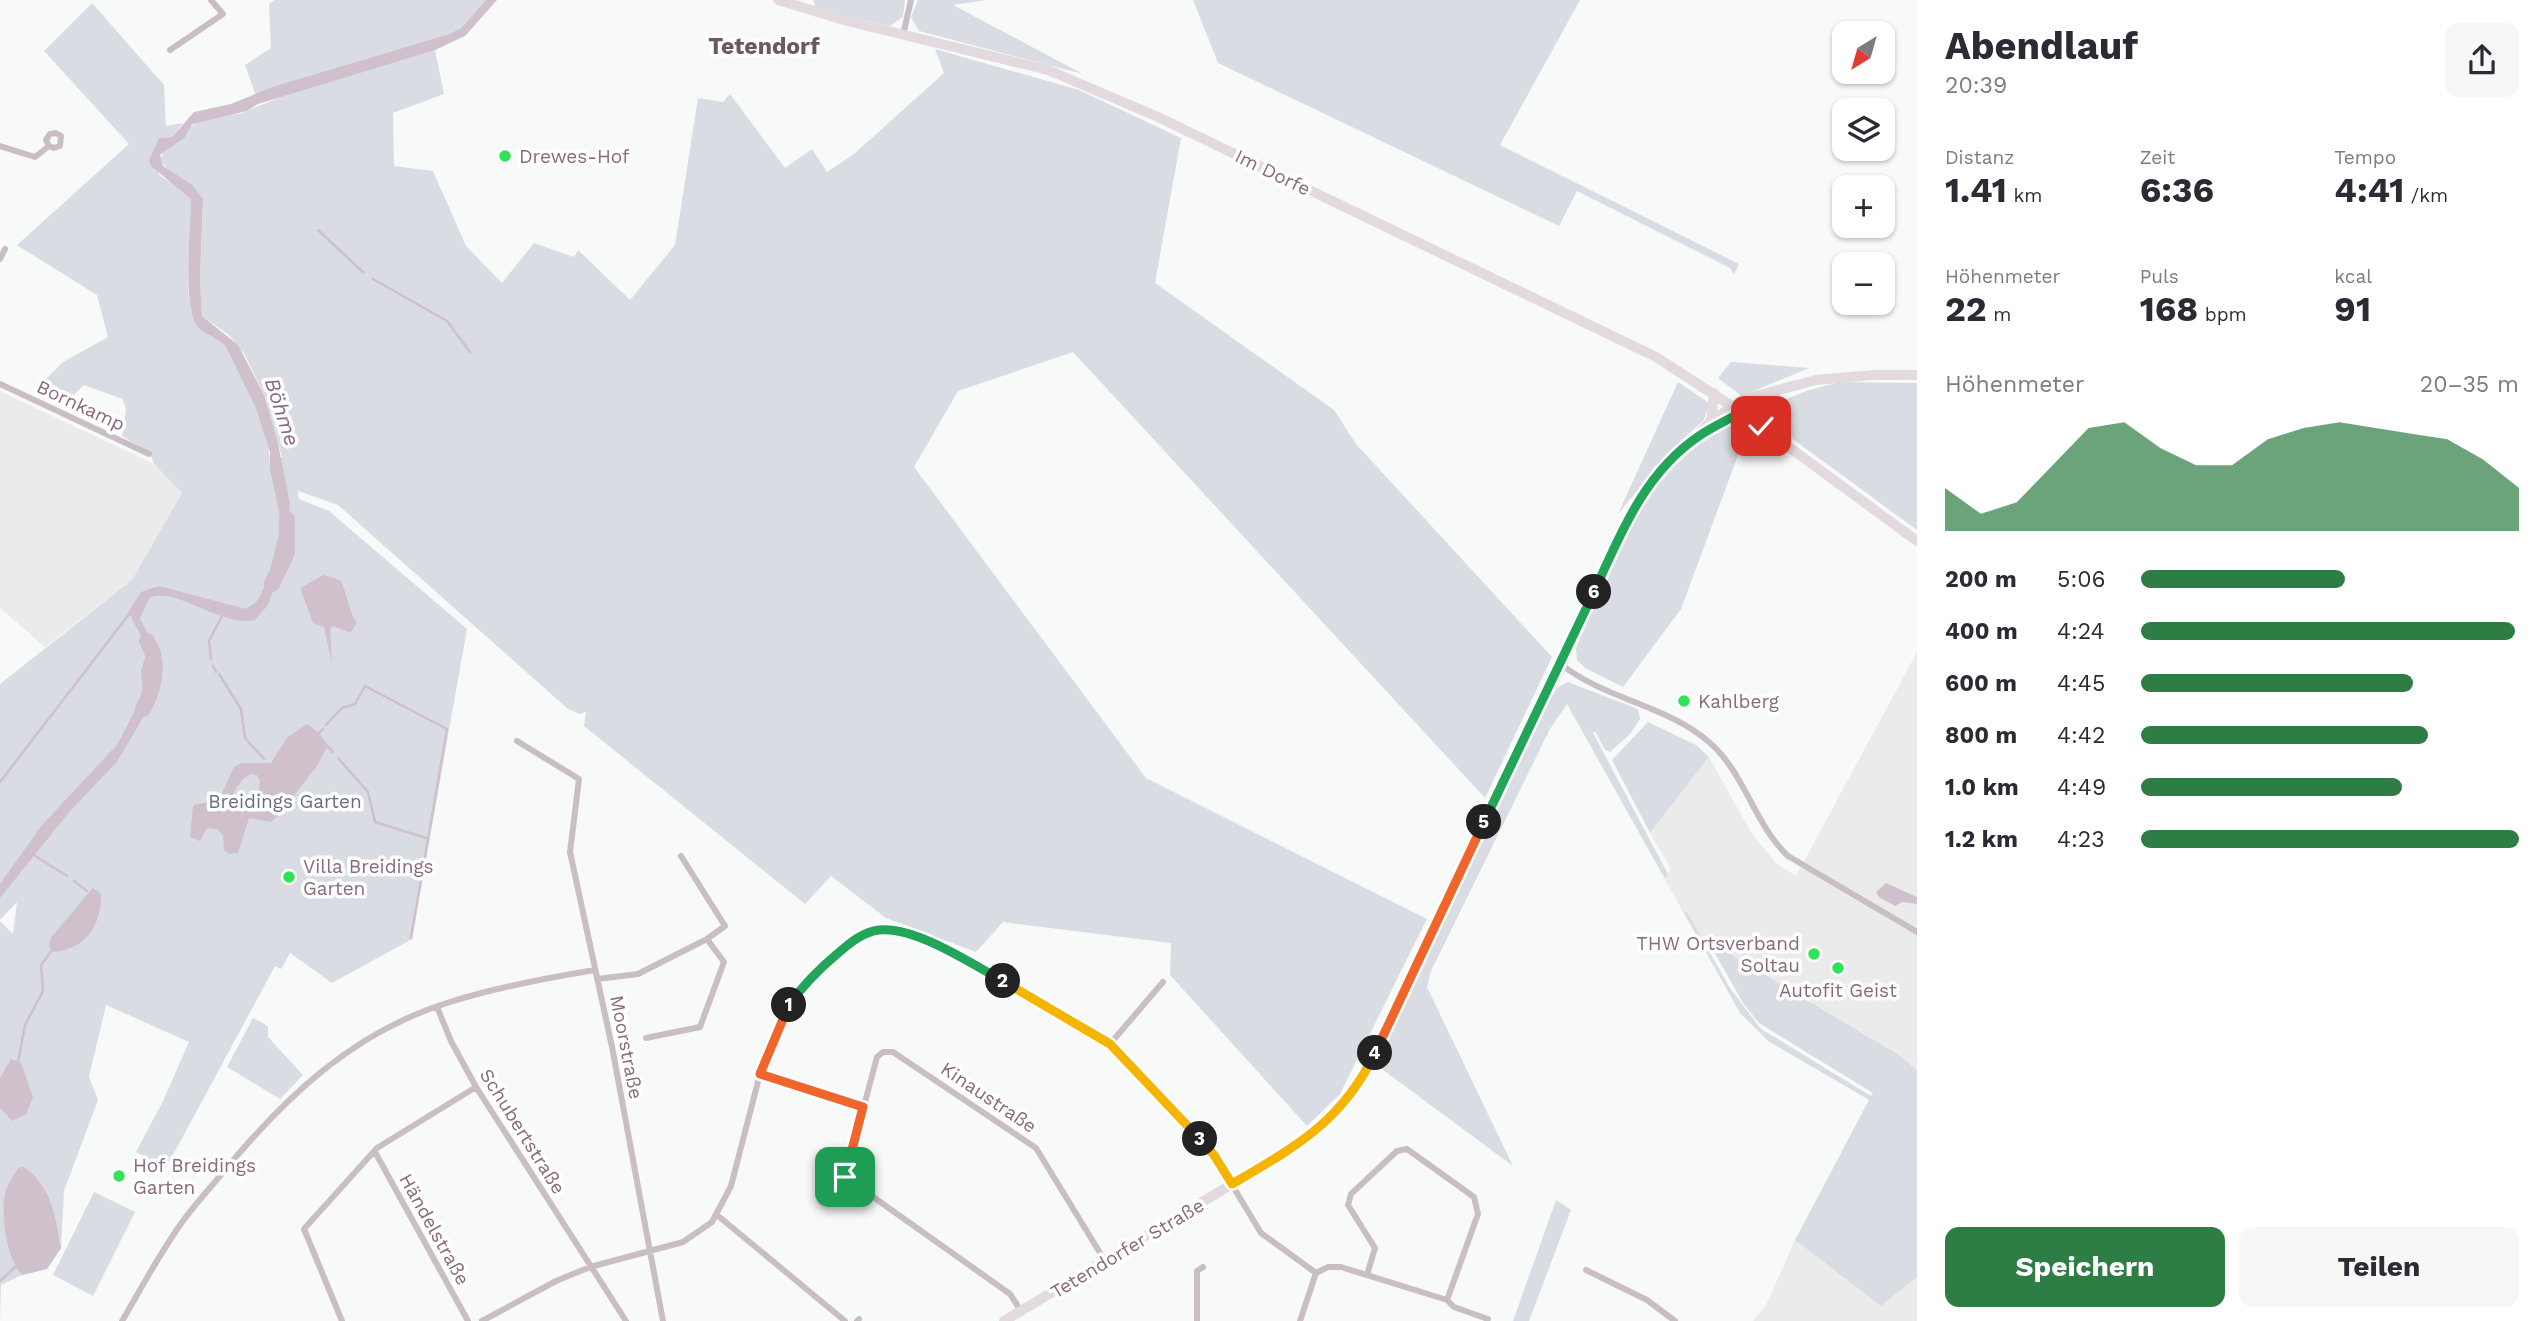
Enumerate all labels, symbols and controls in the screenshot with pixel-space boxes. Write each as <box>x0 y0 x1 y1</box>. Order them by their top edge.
north arrow <box>1832 21 1895 84</box>
map controls <box>1832 21 1895 315</box>
button: share <box>2445 23 2519 97</box>
text: Abendlauf <box>1945 24 2138 68</box>
district label: Tetendorf <box>708 33 820 60</box>
text: 20:39 <box>1945 72 2007 99</box>
button: layers <box>1832 98 1895 161</box>
street label: Im Dorfe <box>1231 144 1314 201</box>
place label: Drewes-Hof <box>519 145 630 168</box>
text: Distanz <box>1945 146 2014 169</box>
text: Zeit <box>2140 146 2175 169</box>
text: Tempo <box>2334 146 2396 169</box>
marker: Drewes-Hof <box>497 148 513 164</box>
text: 1.41 <box>1945 169 2007 211</box>
text: 6:36 <box>2140 169 2214 211</box>
text: 4:41 <box>2334 169 2404 211</box>
button: + <box>1832 175 1895 238</box>
text: km <box>2007 184 2042 207</box>
text: /km <box>2404 184 2448 207</box>
button: − <box>1832 252 1895 315</box>
text: Höhenmeter <box>1945 265 2060 288</box>
text: Puls <box>2140 265 2179 288</box>
text: kcal <box>2334 265 2372 288</box>
text: 22 <box>1945 288 1987 330</box>
text: 168 <box>2140 288 2198 330</box>
text: 91 <box>2334 288 2371 330</box>
text: m <box>1987 303 2011 326</box>
text: bpm <box>2198 303 2247 326</box>
text: Höhenmeter <box>1945 371 2084 398</box>
text: 20–35 m <box>2420 371 2519 398</box>
street label: Bornkamp <box>33 375 129 436</box>
water label: Böhme <box>260 375 305 449</box>
pin <box>1731 396 1791 456</box>
icon: check <box>1742 407 1780 445</box>
text: 200 m <box>1945 566 2017 593</box>
text: 5:06 <box>2057 566 2105 593</box>
pin: 6 <box>1576 574 1612 610</box>
text: 6 <box>1588 580 1599 603</box>
text: 400 m <box>1945 618 2018 645</box>
text: 4:24 <box>2057 618 2105 645</box>
text: 600 m <box>1945 670 2017 697</box>
text: 4:45 <box>2057 670 2105 697</box>
place label: Kahlberg <box>1698 690 1780 713</box>
marker: Kahlberg <box>1676 693 1692 709</box>
text: 800 m <box>1945 722 2017 749</box>
text: 4:42 <box>2057 722 2105 749</box>
text: 1.0 km <box>1945 774 2019 801</box>
text: 4:49 <box>2057 774 2106 801</box>
park label: Breidings Garten <box>208 790 362 813</box>
pin: 5 <box>1466 804 1502 840</box>
text: 5 <box>1478 810 1489 833</box>
text: 1.2 km <box>1945 826 2018 853</box>
text: 4:23 <box>2057 826 2105 853</box>
place label: Villa Breidings Garten <box>303 855 434 900</box>
marker: Villa Breidings Garten <box>281 869 297 885</box>
place label: THW Ortsverband Soltau <box>1636 932 1800 977</box>
marker: THW Ortsverband Soltau <box>1806 946 1822 962</box>
marker: Autofit Geist <box>1830 960 1846 976</box>
pin: 2 <box>986 964 1020 998</box>
text: 2 <box>997 969 1008 992</box>
place label: Autofit Geist <box>1779 979 1897 1002</box>
pin: 1 <box>772 988 806 1023</box>
street label: Moorstraße <box>605 993 648 1101</box>
text: 1 <box>784 993 793 1016</box>
pin: 4 <box>1358 1036 1392 1070</box>
text: 4 <box>1368 1041 1381 1064</box>
street label: Kinaustraße <box>936 1057 1041 1138</box>
street label: Schubertstraße <box>475 1064 570 1198</box>
pin: 3 <box>1182 1122 1218 1156</box>
text: 3 <box>1194 1127 1205 1150</box>
pin <box>815 1147 875 1207</box>
place label: Hof Breidings Garten <box>133 1154 256 1199</box>
icon: arrive <box>826 1158 864 1196</box>
marker: Hof Breidings Garten <box>111 1168 127 1184</box>
street label: Händelstraße <box>394 1169 475 1289</box>
street label: Tetendorfer Straße <box>1046 1194 1208 1303</box>
button: Speichern <box>1945 1227 2225 1307</box>
button: Teilen <box>2239 1227 2519 1307</box>

